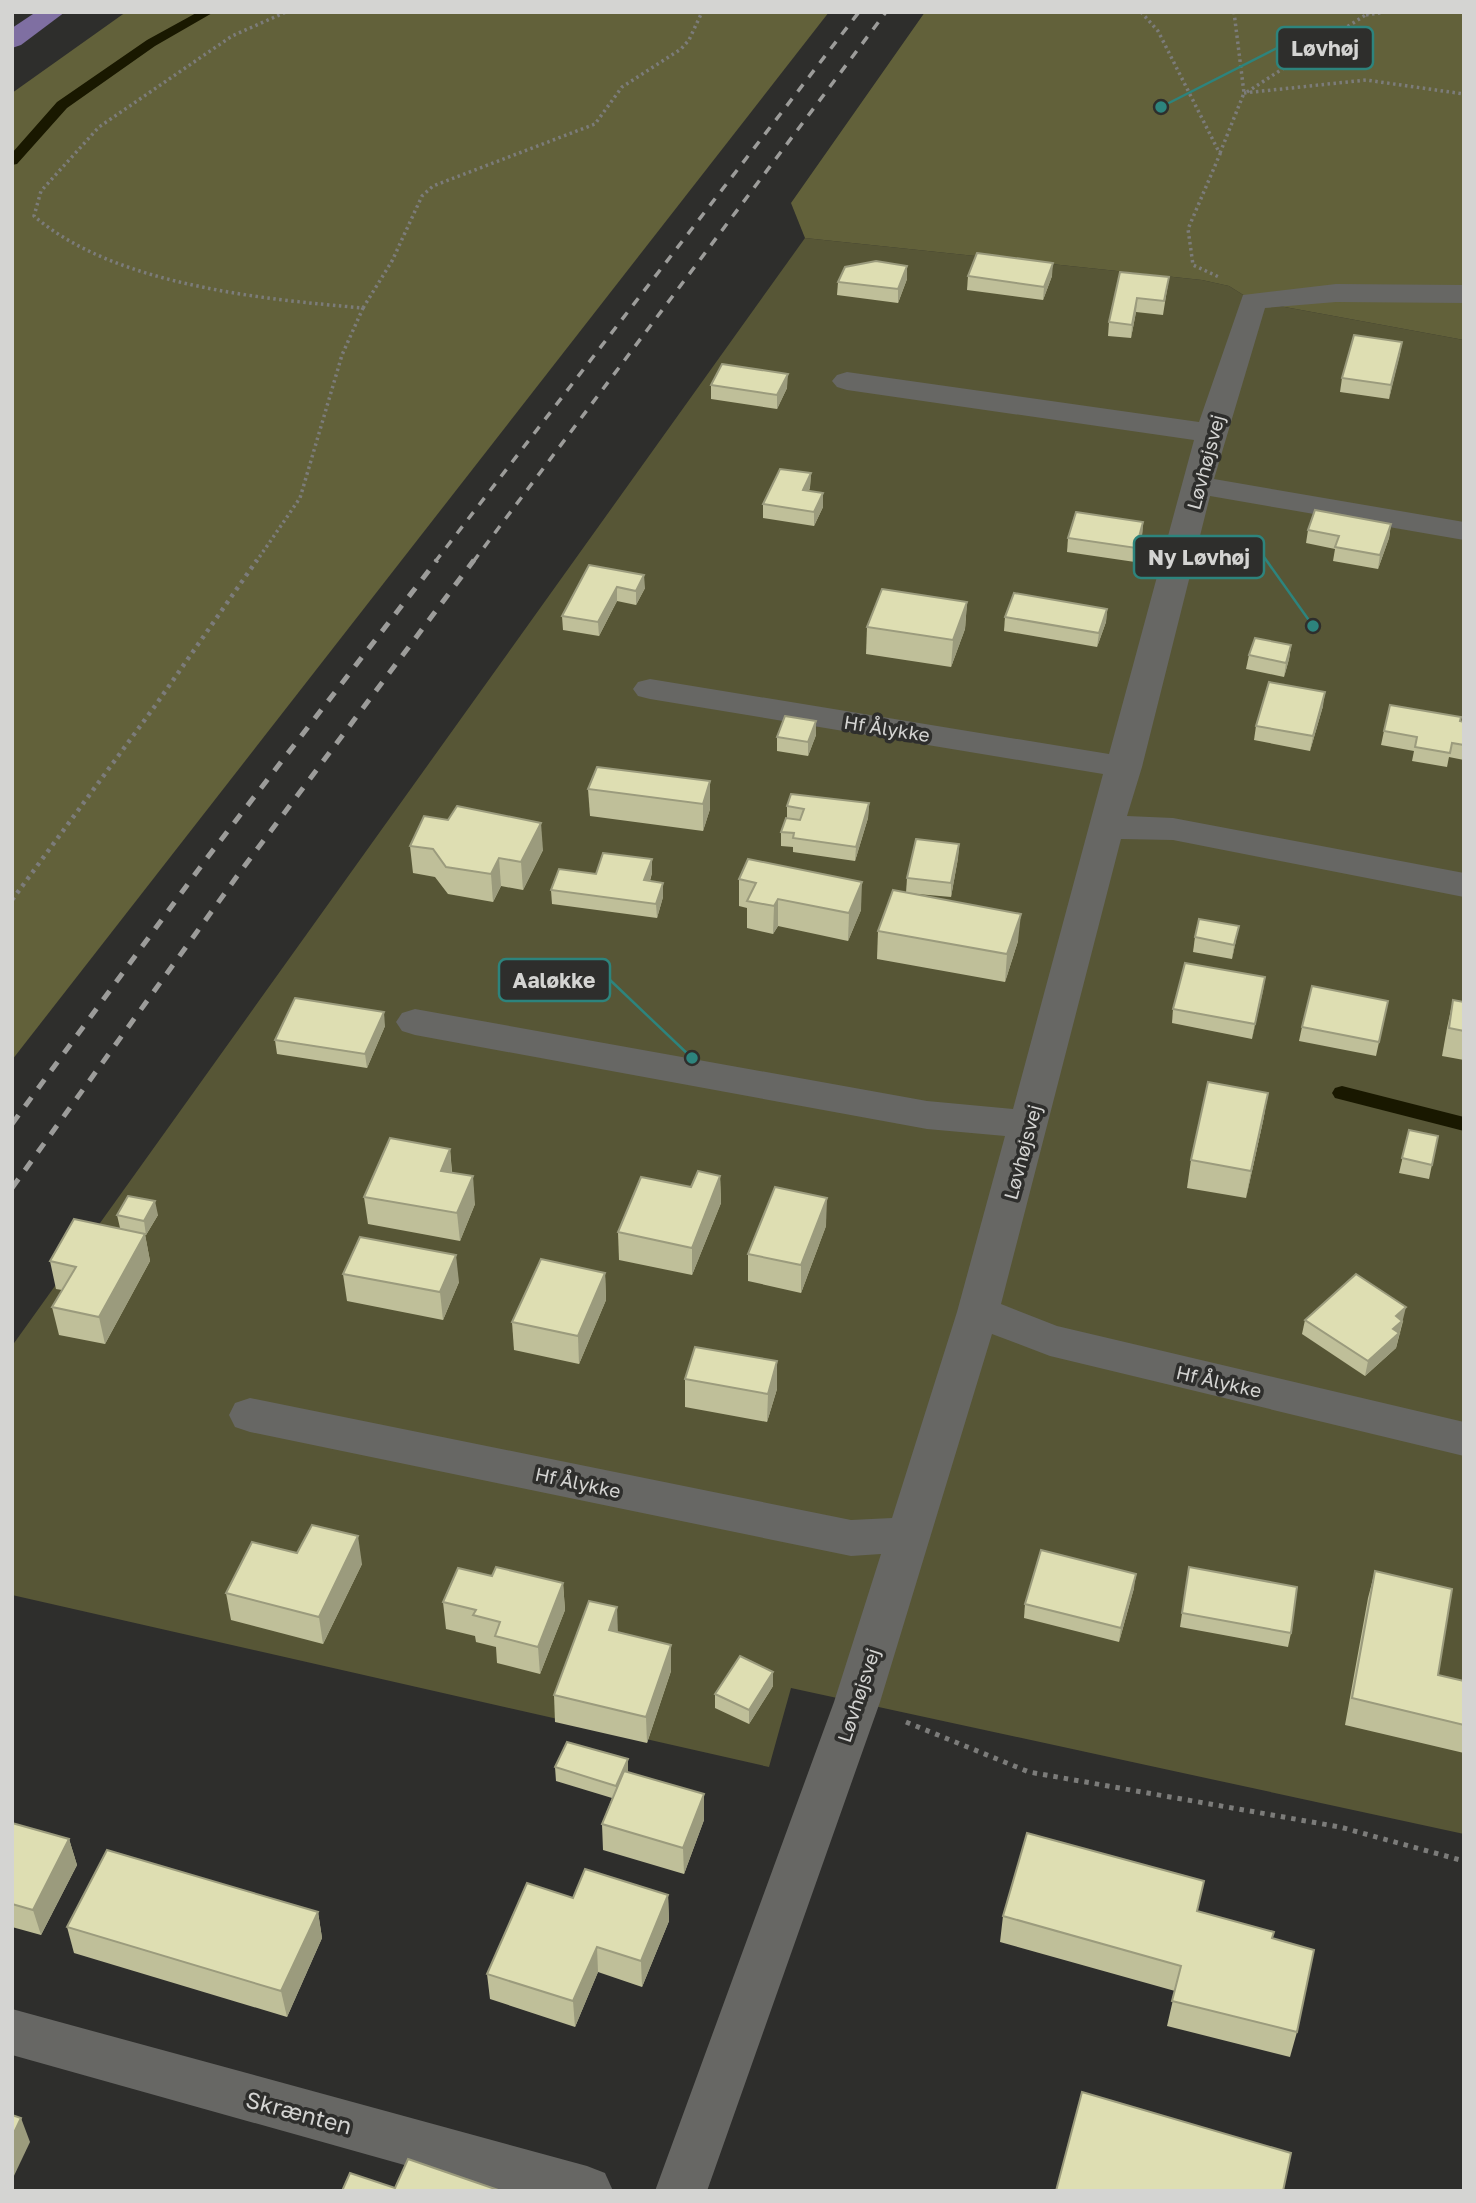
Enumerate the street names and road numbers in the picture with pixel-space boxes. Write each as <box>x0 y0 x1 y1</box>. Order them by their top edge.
street label: Løvhøjsvej <box>1181 412 1229 512</box>
street label: Hf Ålykke <box>842 710 932 746</box>
street label: Løvhøjsvej <box>998 1102 1046 1202</box>
street label: Hf Ålykke <box>1174 1360 1264 1402</box>
street label: Hf Ålykke <box>533 1462 623 1502</box>
street label: Løvhøjsvej <box>832 1645 884 1745</box>
street label: Skrænten <box>243 2084 355 2140</box>

